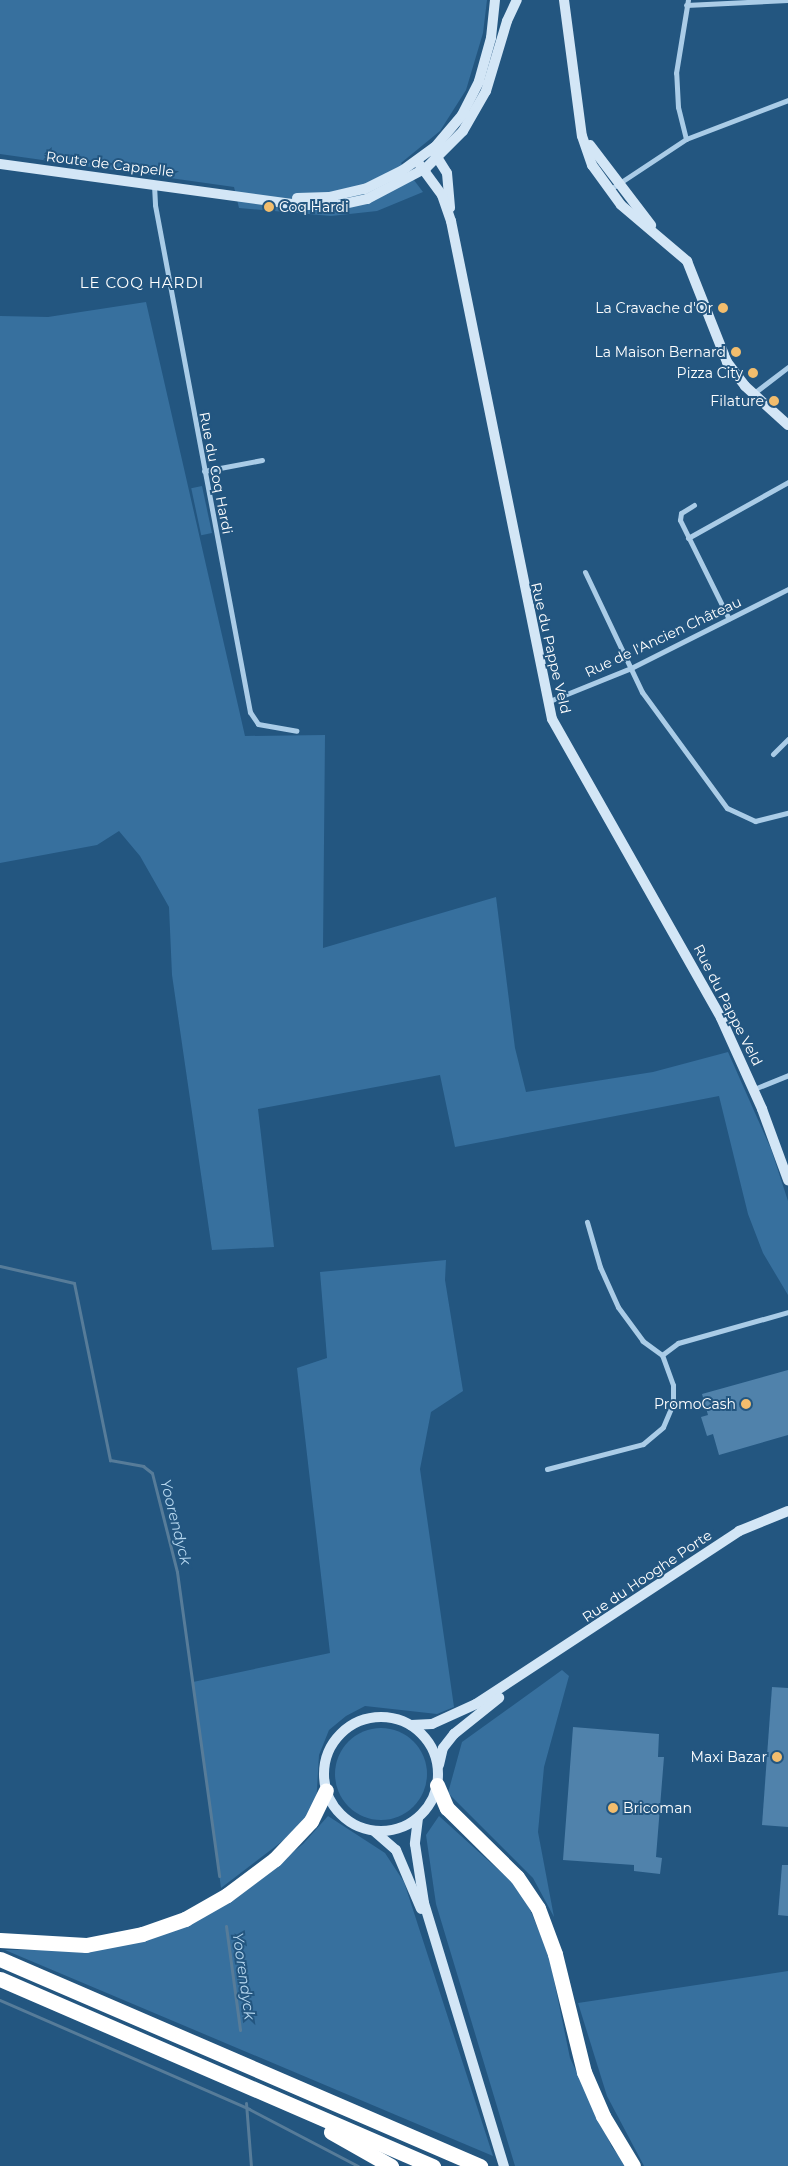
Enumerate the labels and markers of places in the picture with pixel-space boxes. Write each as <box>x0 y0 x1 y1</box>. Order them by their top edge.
place label: Coq Hardi <box>279 199 349 215</box>
marker: Coq Hardi <box>263 201 275 213</box>
place label: La Cravache d'Or <box>595 300 713 316</box>
marker: La Cravache d'Or <box>717 302 729 314</box>
place label: La Maison Bernard <box>595 344 726 360</box>
marker: La Maison Bernard <box>730 346 742 358</box>
place label: Pizza City <box>677 365 743 381</box>
marker: Pizza City <box>747 367 759 379</box>
place label: Filature <box>710 393 764 409</box>
marker: Filature <box>768 395 780 407</box>
place label: PromoCash <box>654 1396 736 1412</box>
marker: PromoCash <box>740 1398 752 1410</box>
place label: Maxi Bazar <box>691 1749 767 1765</box>
marker: Maxi Bazar <box>771 1751 783 1763</box>
place label: Bricoman <box>623 1800 692 1816</box>
marker: Bricoman <box>607 1802 619 1814</box>

